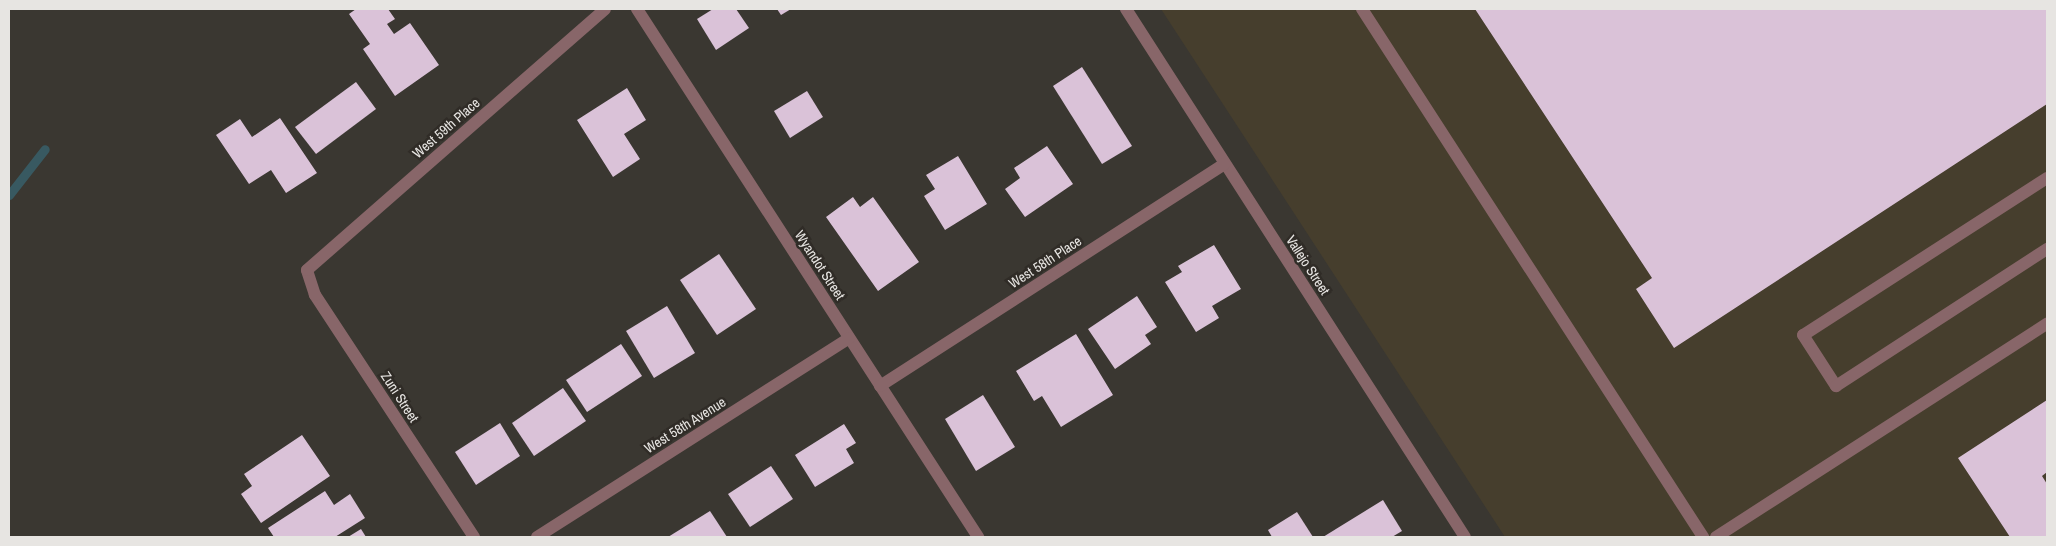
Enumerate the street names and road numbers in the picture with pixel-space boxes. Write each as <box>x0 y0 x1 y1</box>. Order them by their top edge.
street label: West 59th Place <box>409 94 483 162</box>
street label: Wyandot Street <box>791 227 849 303</box>
street label: West 58th Place <box>1005 232 1085 292</box>
street label: Vallejo Street <box>1283 232 1333 298</box>
street label: Zuni Street <box>377 369 423 425</box>
street label: West 58th Avenue <box>641 393 729 457</box>

